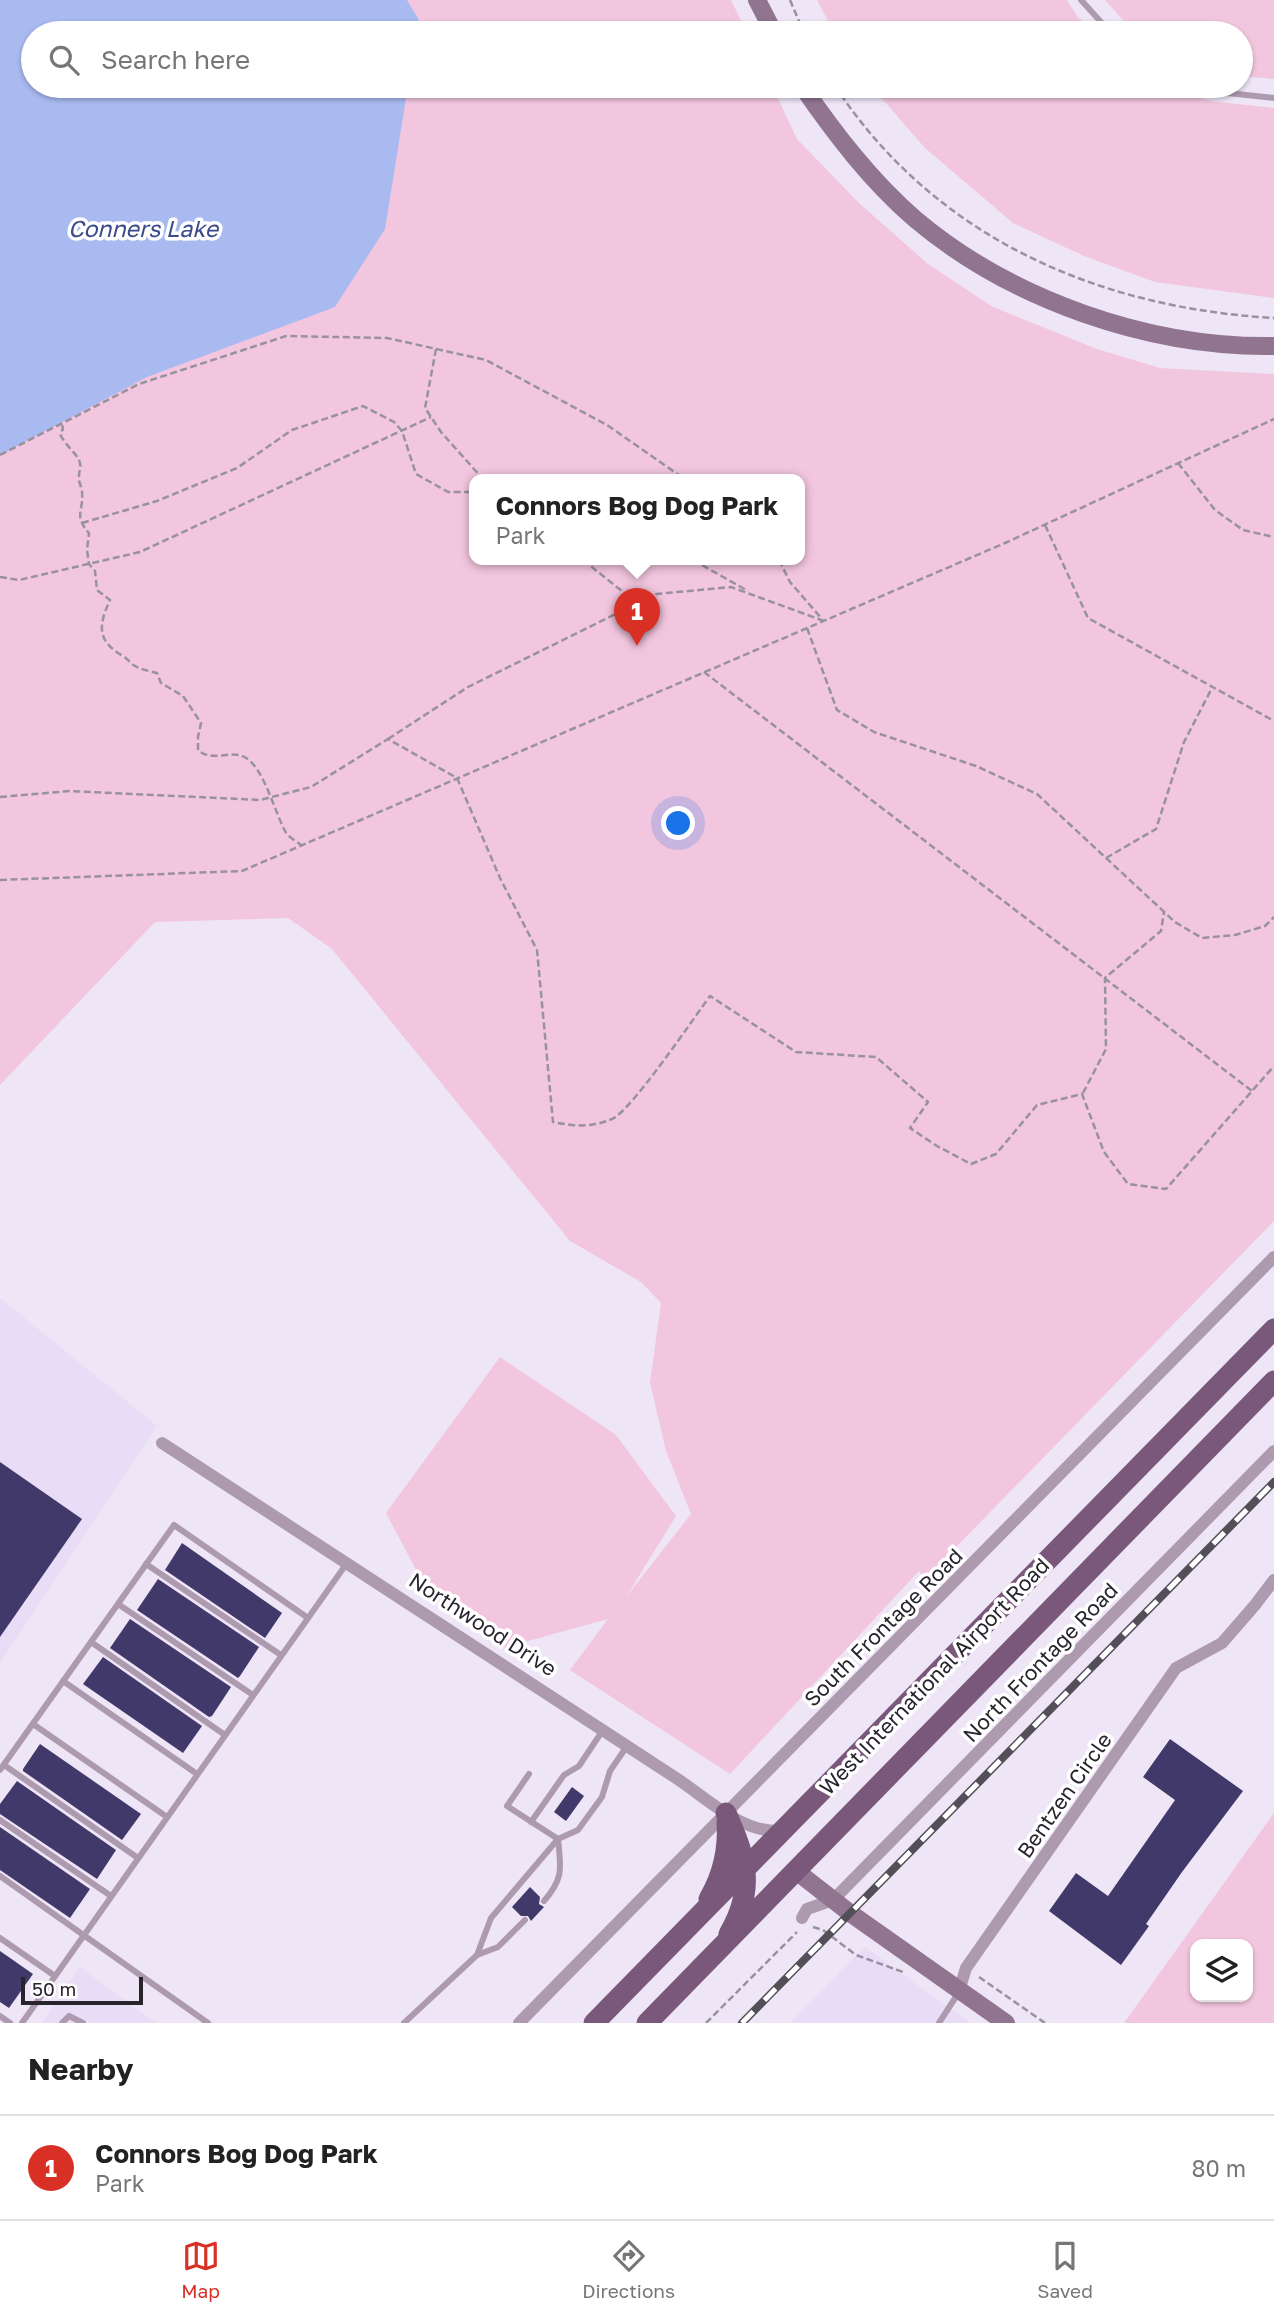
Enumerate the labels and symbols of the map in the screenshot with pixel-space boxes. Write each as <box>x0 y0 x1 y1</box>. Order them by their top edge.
water label: Conners Lake <box>68 214 220 242</box>
pin: 1 <box>614 588 660 646</box>
your location <box>661 806 695 840</box>
street label: South Frontage Road <box>798 1542 968 1712</box>
street label: West International Airport Road <box>814 1552 1054 1800</box>
street label: Northwood Drive <box>404 1567 562 1681</box>
street label: North Frontage Road <box>957 1577 1123 1747</box>
street label: Bentzen Circle <box>1011 1727 1117 1863</box>
scale bar <box>21 1974 144 2006</box>

